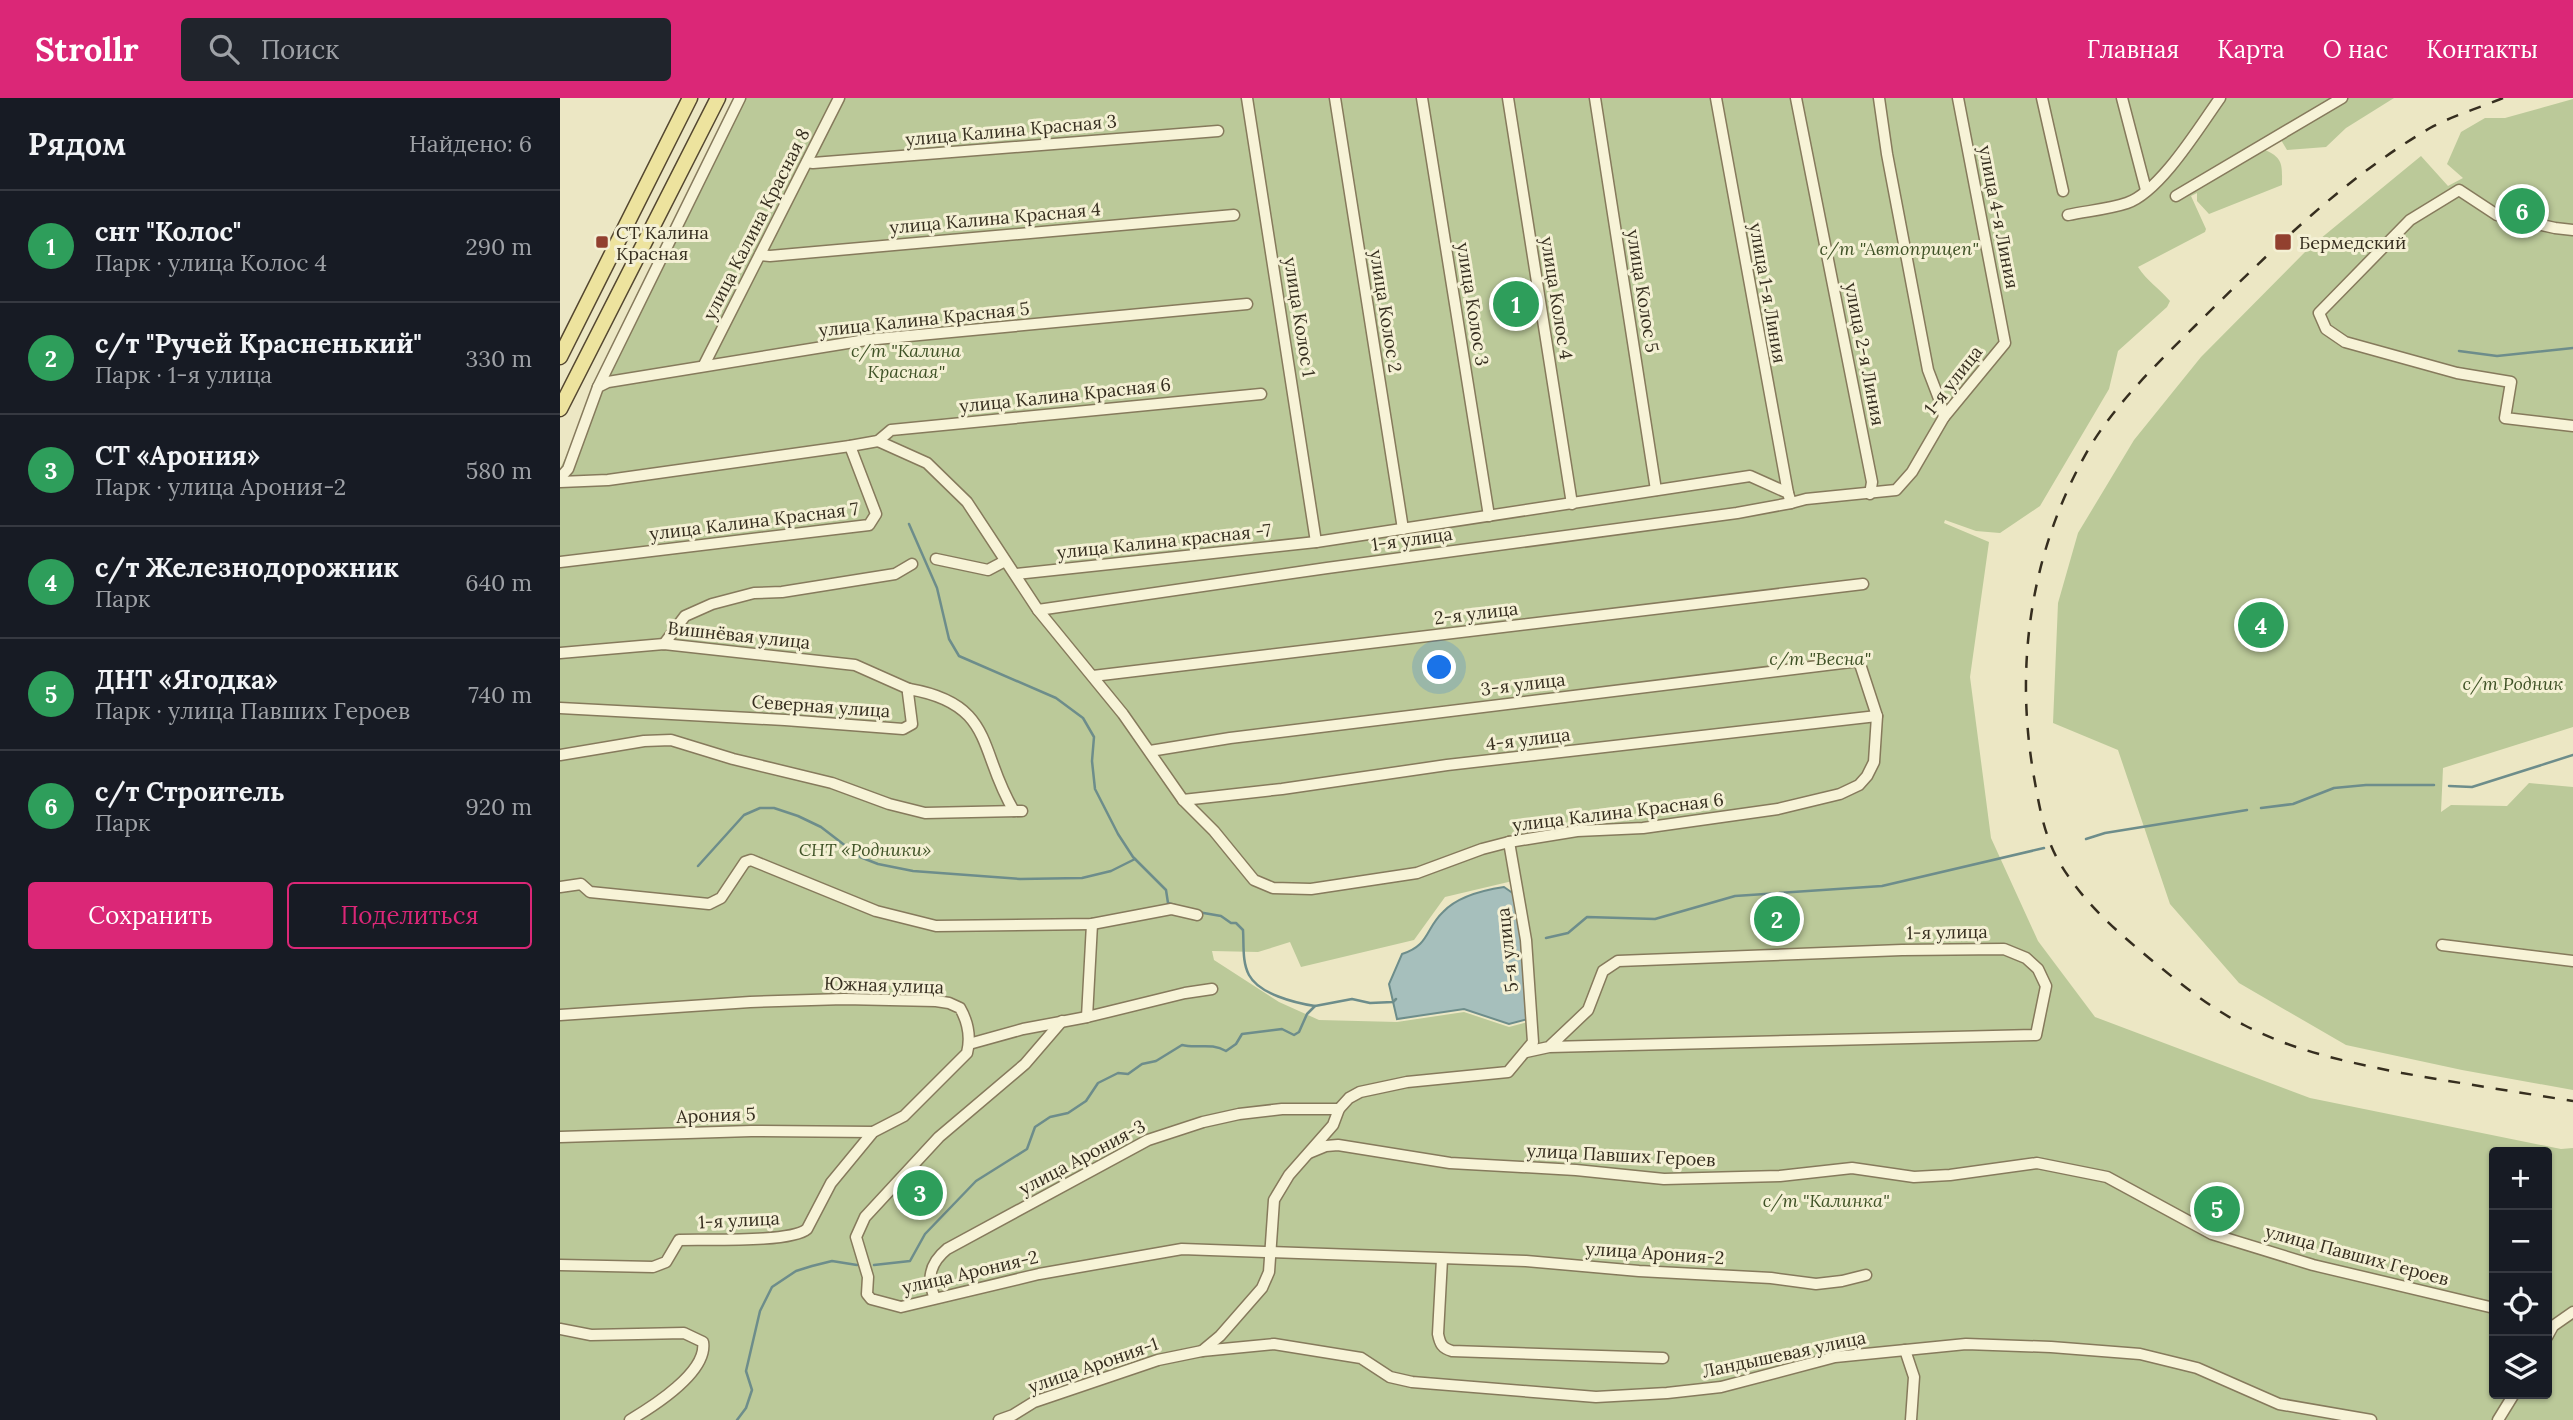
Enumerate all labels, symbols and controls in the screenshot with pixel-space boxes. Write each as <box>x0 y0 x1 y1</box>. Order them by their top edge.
search box <box>181 18 671 81</box>
text: Strollr <box>35 28 139 70</box>
icon: search <box>205 30 243 68</box>
text: Поиск <box>261 33 339 66</box>
text: Главная <box>2087 34 2179 65</box>
text: Карта <box>2217 34 2285 65</box>
text: О нас <box>2323 34 2388 65</box>
text: Контакты <box>2426 34 2538 65</box>
street label: улица Калина Красная 3 <box>904 109 1118 151</box>
street label: улица Калина Красная 8 <box>698 124 814 324</box>
text: Рядом <box>28 125 126 163</box>
text: Найдено: 6 <box>409 129 532 158</box>
street label: улица 4-я Линия <box>1974 143 2024 291</box>
pin: 6 <box>2499 185 2545 237</box>
street label: улица Калина Красная 4 <box>888 197 1102 239</box>
text: снт "Колос" <box>95 215 241 248</box>
place label: СТ Калина Красная <box>616 221 709 265</box>
street label: улица 1-я Линия <box>1744 221 1792 365</box>
street label: улица Колос 5 <box>1622 228 1664 354</box>
place label: Бермедский <box>2299 231 2406 254</box>
text: 1 <box>46 232 56 261</box>
text: 290 m <box>465 232 532 261</box>
marker: Бермедский <box>2273 232 2293 252</box>
marker: СТ Калина Красная <box>594 234 610 250</box>
street label: улица Колос 4 <box>1536 235 1578 361</box>
park label: с/т "Автоприцеп" <box>1819 237 1979 260</box>
street label: улица Колос 3 <box>1452 241 1494 367</box>
text: Парк · улица Колос 4 <box>95 248 327 277</box>
street label: улица Колос 2 <box>1365 248 1407 374</box>
street label: улица Колос 1 <box>1279 255 1321 379</box>
pin: 1 <box>1493 278 1539 330</box>
street label: улица 2-я Линия <box>1840 281 1890 427</box>
street label: улица Калина Красная 5 <box>817 296 1031 342</box>
text: с/т "Ручей Красненький" <box>95 327 422 360</box>
park label: с/т "Калина Красная" <box>851 339 961 383</box>
street label: 1-я улица <box>1919 341 1987 419</box>
text: 2 <box>45 344 57 373</box>
text: 330 m <box>465 344 532 373</box>
text: Парк · 1-я улица <box>95 360 272 389</box>
street label: улица Калина Красная 6 <box>958 372 1172 418</box>
text: СТ «Арония» <box>95 439 260 472</box>
text: 3 <box>45 456 57 485</box>
text: 580 m <box>466 456 532 485</box>
text: Парк · улица Арония-2 <box>95 472 346 501</box>
street label: улица Калина Красная 7 <box>648 497 860 545</box>
street label: улица Калина красная -7 <box>1056 518 1272 564</box>
street label: 1-я улица <box>1370 522 1454 556</box>
text: с/т Железнодорожник <box>95 551 399 584</box>
text: 4 <box>45 568 57 597</box>
text: 640 m <box>465 568 532 597</box>
text: Парк <box>95 584 150 613</box>
street label: 2-я улица <box>1433 596 1519 630</box>
pin: 4 <box>2238 599 2284 651</box>
street label: Вишнёвая улица <box>667 616 811 654</box>
park label: с/т "Весна" <box>1769 647 1871 670</box>
your location <box>1422 650 1456 684</box>
text: ДНТ «Ягодка» <box>95 663 278 696</box>
street label: 3-я улица <box>1479 667 1567 701</box>
park label: с/т Родник <box>2463 672 2563 695</box>
text: 5 <box>45 680 57 709</box>
text: 740 m <box>468 680 532 709</box>
street label: Северная улица <box>751 690 891 722</box>
text: Парк · улица Павших Героев <box>95 696 410 725</box>
street label: 4-я улица <box>1484 722 1572 756</box>
text: с/т Строитель <box>95 775 285 808</box>
street label: улица Калина Красная 6 <box>1511 788 1725 836</box>
text: 6 <box>44 792 58 821</box>
text: 920 m <box>465 792 532 821</box>
text: Парк <box>95 808 150 837</box>
park label: СНТ «Родники» <box>799 838 931 861</box>
button: Сохранить <box>28 882 273 949</box>
button: Поделиться <box>287 882 532 949</box>
pin: 2 <box>1754 893 1800 945</box>
street label: 5-я улица <box>1491 907 1523 993</box>
street label: 1-я улица <box>1906 920 1988 944</box>
street label: Южная улица <box>824 971 944 999</box>
street label: Арония 5 <box>675 1102 756 1128</box>
street label: улица Арония-3 <box>1015 1114 1149 1200</box>
street label: улица Павших Героев <box>1526 1139 1716 1171</box>
map controls <box>2489 1147 2552 1399</box>
button: + <box>2489 1147 2552 1210</box>
pin: 3 <box>897 1167 943 1219</box>
pin: 5 <box>2194 1183 2240 1235</box>
park label: с/т "Калинка" <box>1763 1189 1889 1212</box>
street label: 1-я улица <box>698 1206 780 1234</box>
button: − <box>2489 1210 2552 1273</box>
street label: улица Павших Героев <box>2263 1219 2451 1291</box>
street label: улица Арония-2 <box>1585 1237 1725 1269</box>
street label: улица Арония-2 <box>900 1245 1040 1299</box>
button: locate <box>2489 1273 2552 1336</box>
street label: Ландышевая улица <box>1700 1325 1868 1383</box>
street label: улица Арония-1 <box>1025 1332 1161 1398</box>
button: layers <box>2489 1336 2552 1399</box>

